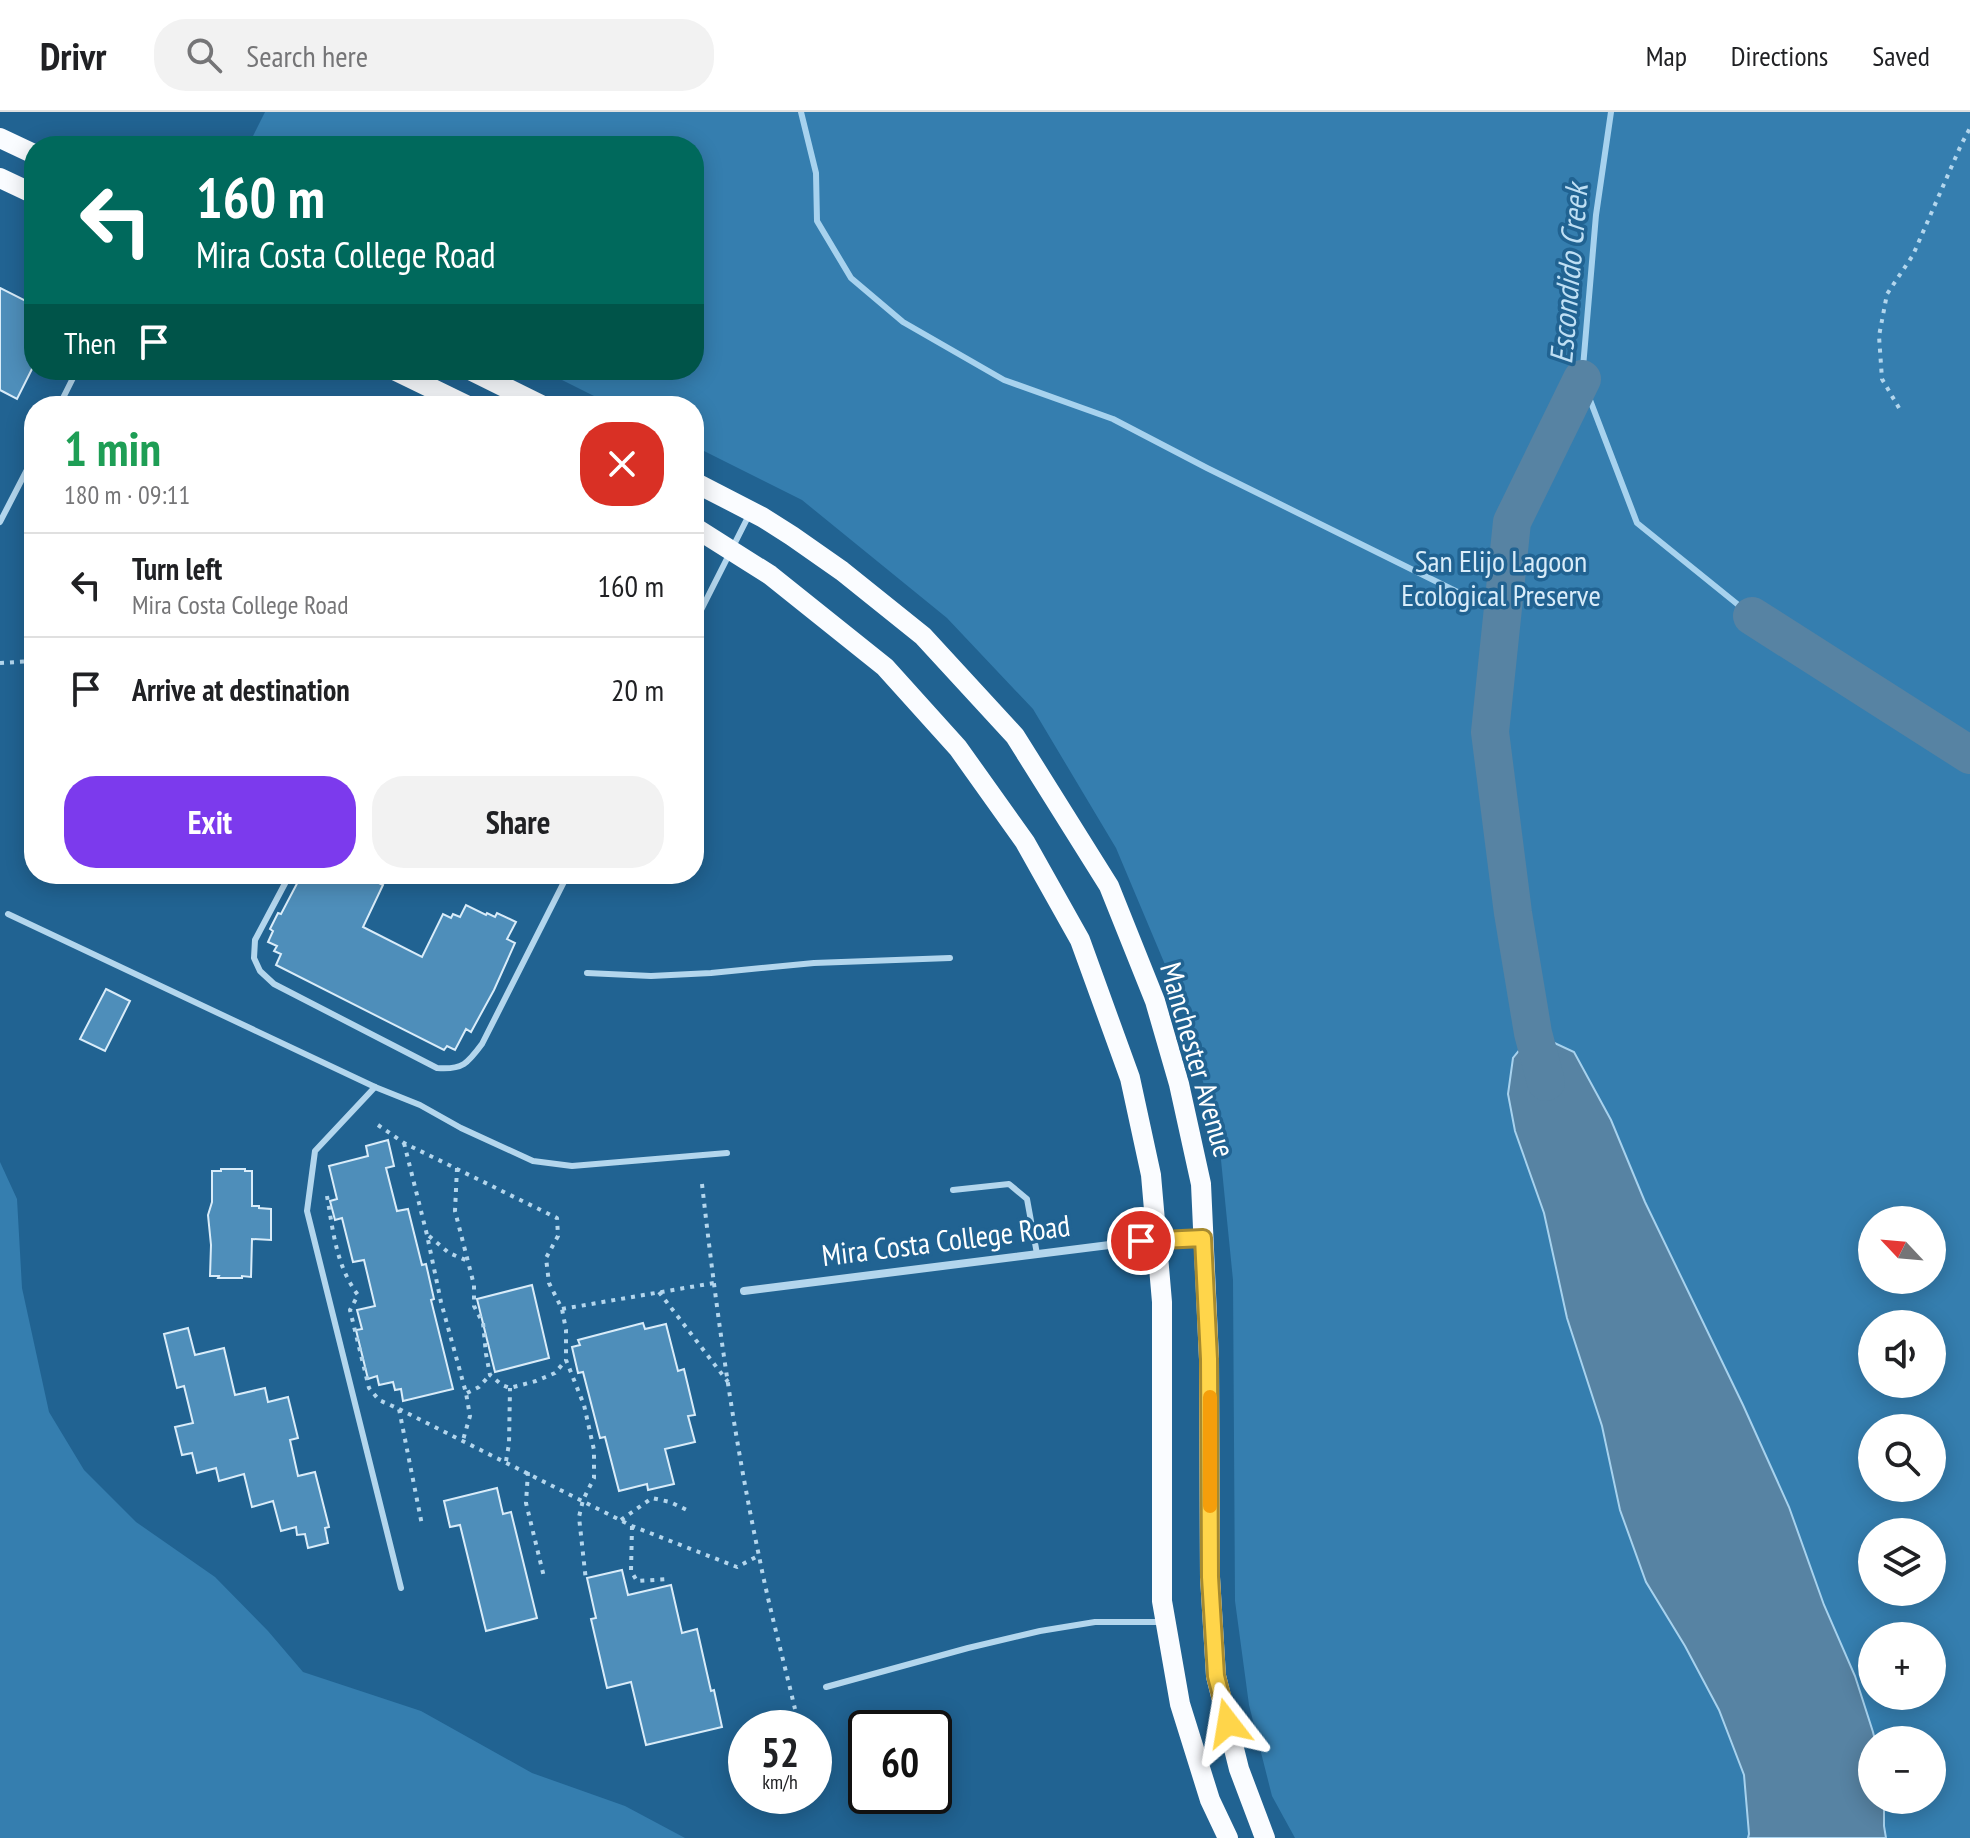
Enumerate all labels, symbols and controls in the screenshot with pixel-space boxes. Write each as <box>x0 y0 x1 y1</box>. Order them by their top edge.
search box <box>154 19 714 91</box>
text: Drivr <box>40 31 106 80</box>
icon: search <box>182 33 226 77</box>
text: Search here <box>246 36 368 75</box>
text: Map <box>1646 37 1687 74</box>
text: Directions <box>1731 37 1828 74</box>
text: Saved <box>1872 37 1930 74</box>
text: 160 m <box>196 161 325 233</box>
icon: left <box>64 168 168 272</box>
water label: Escondido Creek <box>1539 179 1597 365</box>
text: Mira Costa College Road <box>196 231 496 278</box>
icon: arrive <box>132 320 176 364</box>
text: Then <box>64 323 116 362</box>
text: 1 min <box>64 417 161 479</box>
button: close <box>580 422 664 506</box>
text: 180 m · 09:11 <box>64 478 190 511</box>
park label: San Elijo Lagoon Ecological Preserve <box>1401 541 1601 614</box>
text: Turn left <box>132 549 222 588</box>
icon: left <box>64 563 108 607</box>
text: 160 m <box>598 566 664 605</box>
text: Mira Costa College Road <box>132 588 348 621</box>
icon: arrive <box>64 667 108 711</box>
text: Arrive at destination <box>132 670 350 709</box>
text: 20 m <box>611 670 664 709</box>
button: Exit <box>64 776 356 868</box>
button: Share <box>372 776 664 868</box>
street label: Manchester Avenue <box>1152 958 1245 1161</box>
street label: Mira Costa College Road <box>820 1205 1072 1274</box>
north arrow <box>1858 1206 1946 1294</box>
map controls <box>1858 1206 1946 1814</box>
pin <box>1107 1207 1175 1275</box>
icon: arrive <box>1119 1219 1163 1263</box>
button: sound <box>1858 1310 1946 1398</box>
button: search <box>1858 1414 1946 1502</box>
button: layers <box>1858 1518 1946 1606</box>
button: + <box>1858 1622 1946 1710</box>
position arrow <box>1186 1681 1270 1765</box>
speed limit sign: 60 <box>848 1710 952 1814</box>
text: 52 <box>761 1726 799 1778</box>
button: − <box>1858 1726 1946 1814</box>
text: km/h <box>762 1769 798 1795</box>

